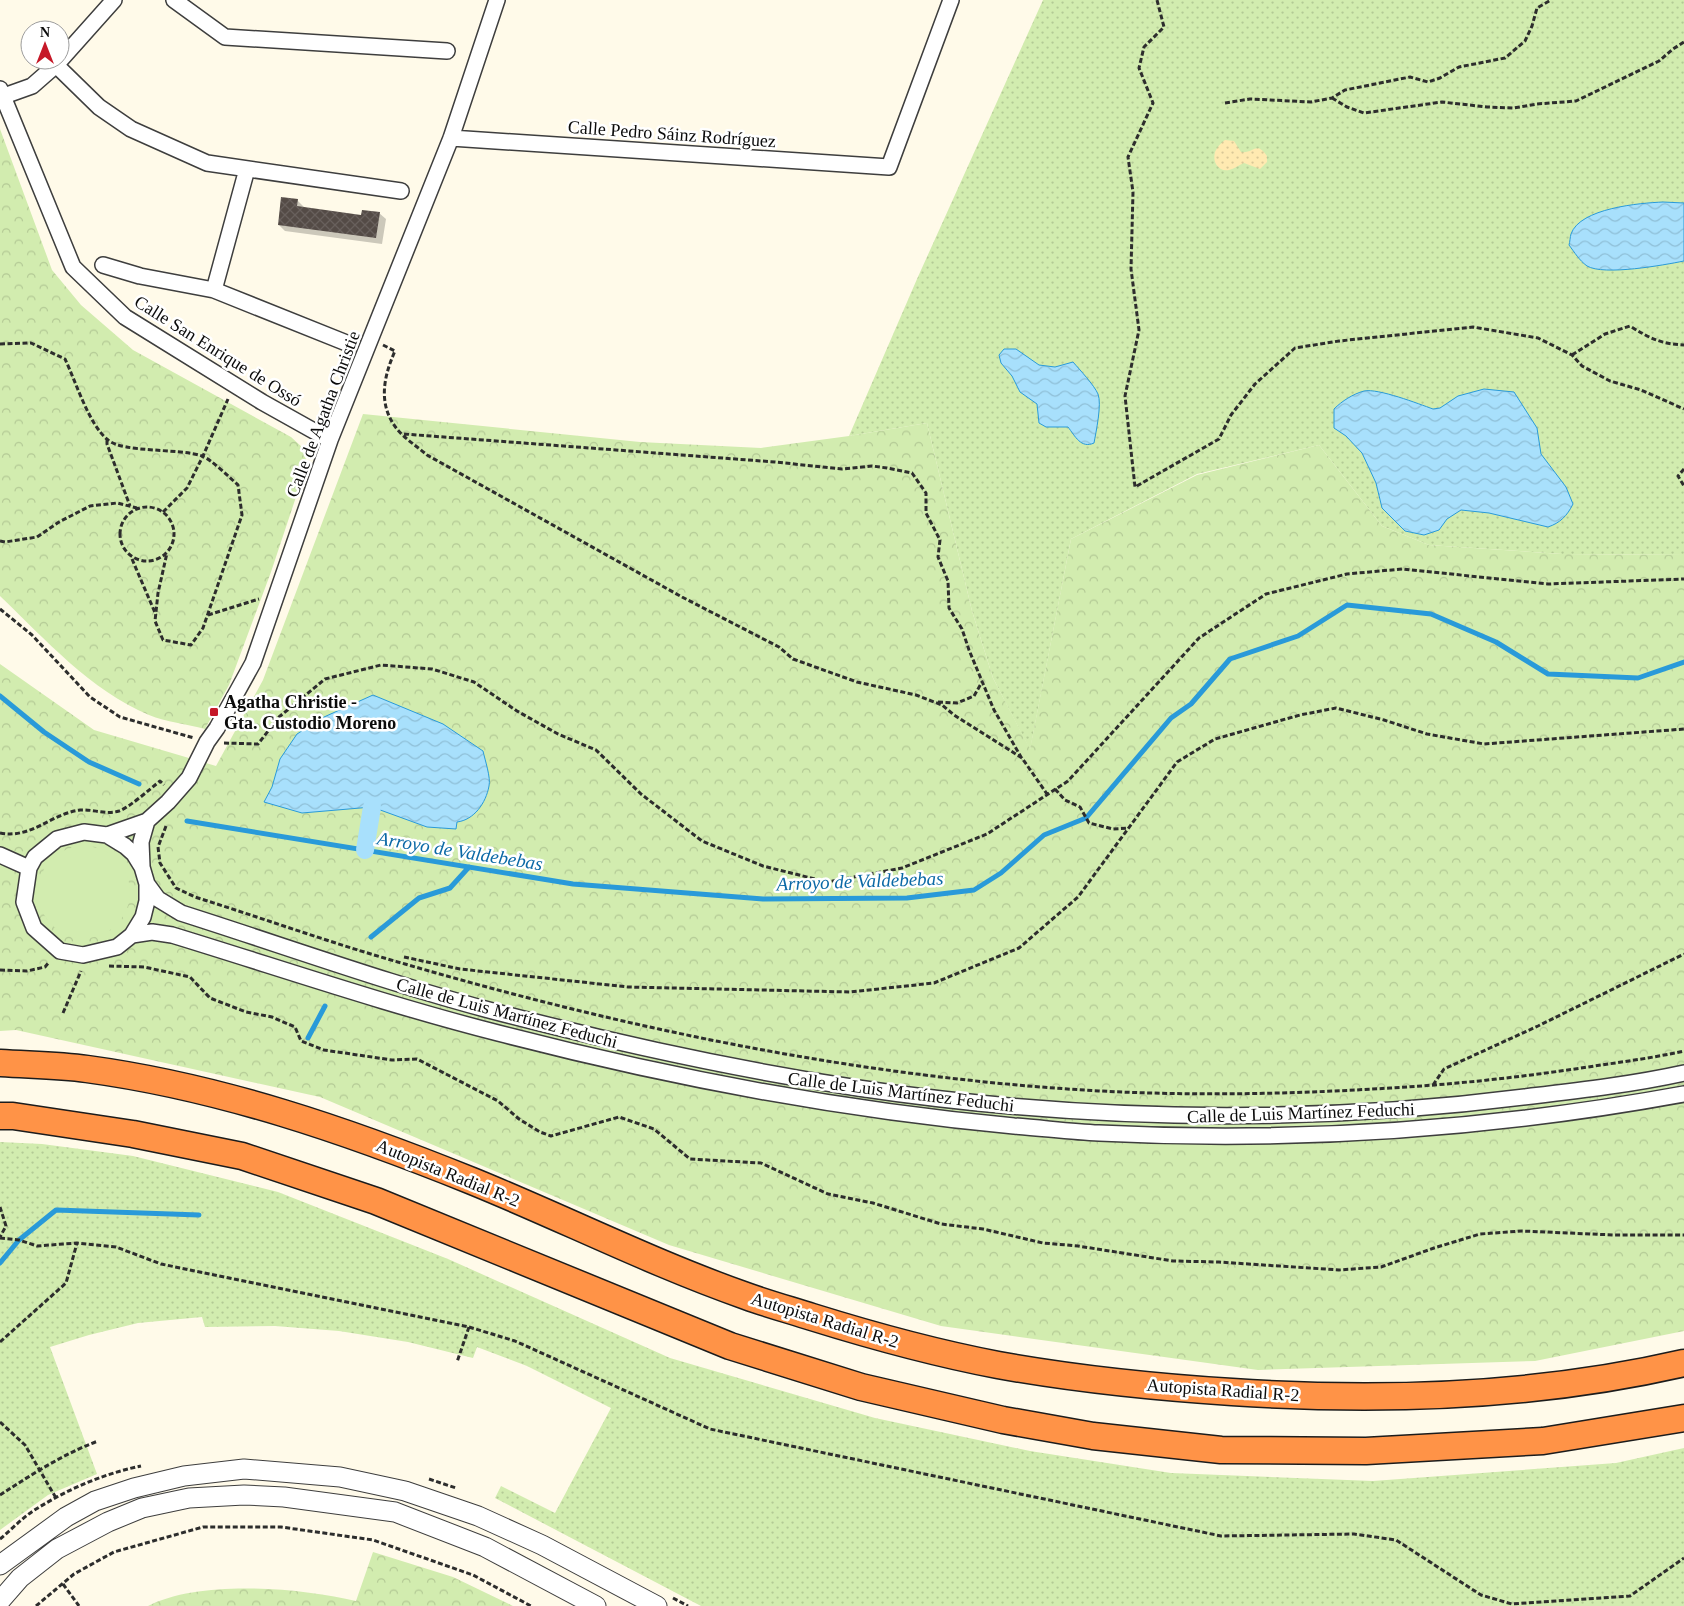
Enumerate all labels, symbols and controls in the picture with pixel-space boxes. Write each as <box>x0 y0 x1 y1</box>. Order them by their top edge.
north arrow <box>20 20 70 70</box>
text: N <box>40 25 50 40</box>
street label: Calle Pedro Sáinz Rodríguez <box>567 117 777 151</box>
street label: Calle San Enrique de Ossó <box>131 291 305 411</box>
street label: Calle de Agatha Christie <box>282 328 364 500</box>
place label: Agatha Christie - Gta. Custodio Moreno <box>224 692 396 733</box>
marker: Agatha Christie - Gta. Custodio Moreno <box>208 706 220 718</box>
water label: Arroyo de Valdebebas <box>374 827 544 874</box>
water label: Arroyo de Valdebebas <box>774 868 944 894</box>
street label: Calle de Luis Martínez Feduchi <box>394 974 620 1052</box>
street label: Calle de Luis Martínez Feduchi <box>787 1068 1015 1116</box>
street label: Calle de Luis Martínez Feduchi <box>1187 1099 1415 1127</box>
street label: Autopista Radial R-2 <box>373 1135 523 1211</box>
street label: Autopista Radial R-2 <box>749 1288 901 1352</box>
street label: Autopista Radial R-2 <box>1146 1375 1300 1405</box>

